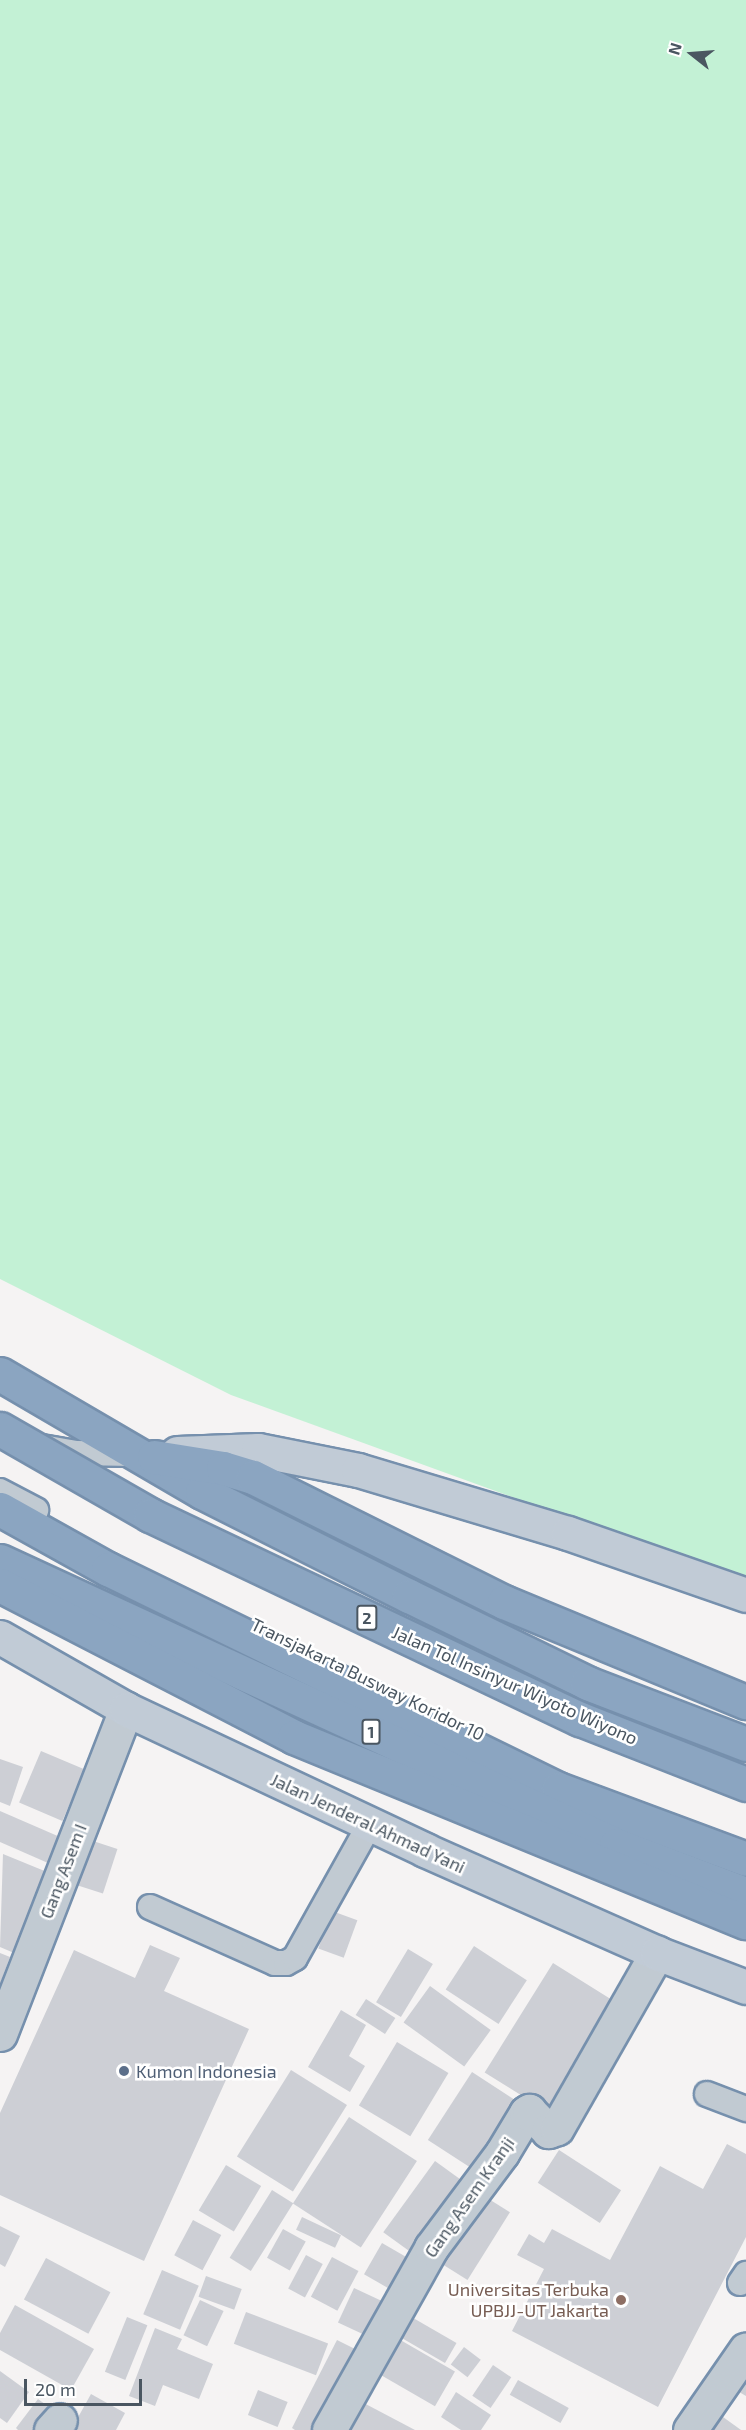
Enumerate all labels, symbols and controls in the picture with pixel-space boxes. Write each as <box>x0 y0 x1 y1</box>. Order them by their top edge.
north arrow <box>662 24 722 84</box>
text: N <box>664 40 685 57</box>
road number: 2 <box>355 1605 379 1631</box>
street label: Transjakarta Busway Koridor 10 <box>247 1613 489 1745</box>
street label: Jalan Tol Insinyur Wiyoto Wiyono <box>388 1621 642 1749</box>
road number: 1 <box>360 1719 382 1745</box>
street label: Jalan Jenderal Ahmad Yani <box>266 1768 470 1878</box>
street label: Gang Asem I <box>35 1820 91 1922</box>
place label: Kumon Indonesia <box>136 2060 277 2082</box>
marker: Kumon Indonesia <box>117 2064 131 2078</box>
street label: Gang Asem Kranji <box>419 2132 519 2262</box>
place label: Universitas Terbuka UPBJJ-UT Jakarta <box>447 2279 609 2322</box>
marker: Universitas Terbuka UPBJJ-UT Jakarta <box>614 2293 628 2307</box>
scale bar <box>27 2367 146 2405</box>
text: 20 m <box>35 2378 76 2400</box>

